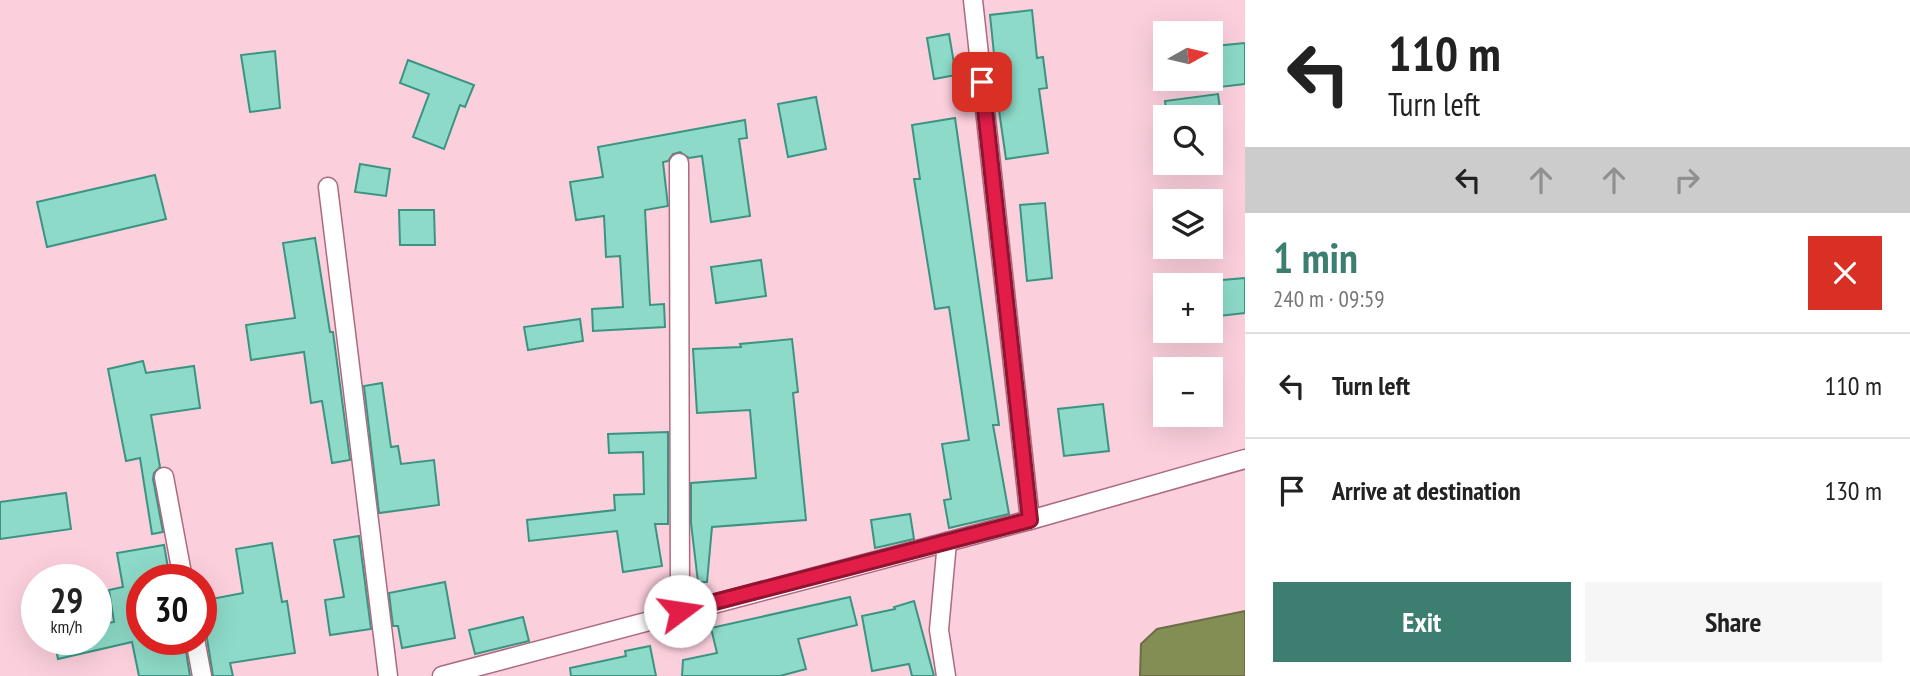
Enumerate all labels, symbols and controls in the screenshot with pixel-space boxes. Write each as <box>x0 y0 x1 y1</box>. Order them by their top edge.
north arrow <box>1153 21 1223 91</box>
map controls <box>1153 21 1223 427</box>
text: 110 m <box>1388 21 1501 85</box>
icon: left <box>1273 28 1364 119</box>
pin <box>952 52 1012 112</box>
icon: arrive <box>963 63 1001 101</box>
text: Turn left <box>1388 83 1480 125</box>
button: search <box>1153 105 1223 175</box>
icon: left <box>1449 161 1487 199</box>
icon: ahead <box>1522 161 1560 199</box>
icon: ahead <box>1595 161 1633 199</box>
icon: right <box>1668 161 1706 199</box>
button: layers <box>1153 189 1223 259</box>
text: 1 min <box>1273 230 1358 285</box>
button: close <box>1808 236 1882 310</box>
button: + <box>1153 273 1223 343</box>
text: 240 m · 09:59 <box>1273 284 1385 313</box>
button: − <box>1153 357 1223 427</box>
icon: left <box>1273 367 1311 405</box>
text: Turn left <box>1332 369 1410 402</box>
text: 110 m <box>1824 369 1882 402</box>
icon: arrive <box>1273 472 1311 510</box>
text: Arrive at destination <box>1332 474 1521 507</box>
text: 130 m <box>1824 474 1882 507</box>
speed limit sign: 30 <box>126 564 217 655</box>
position arrow <box>643 574 717 648</box>
text: 29 <box>50 577 83 623</box>
button: Exit <box>1273 582 1571 662</box>
button: Share <box>1585 582 1882 662</box>
text: km/h <box>51 615 82 638</box>

